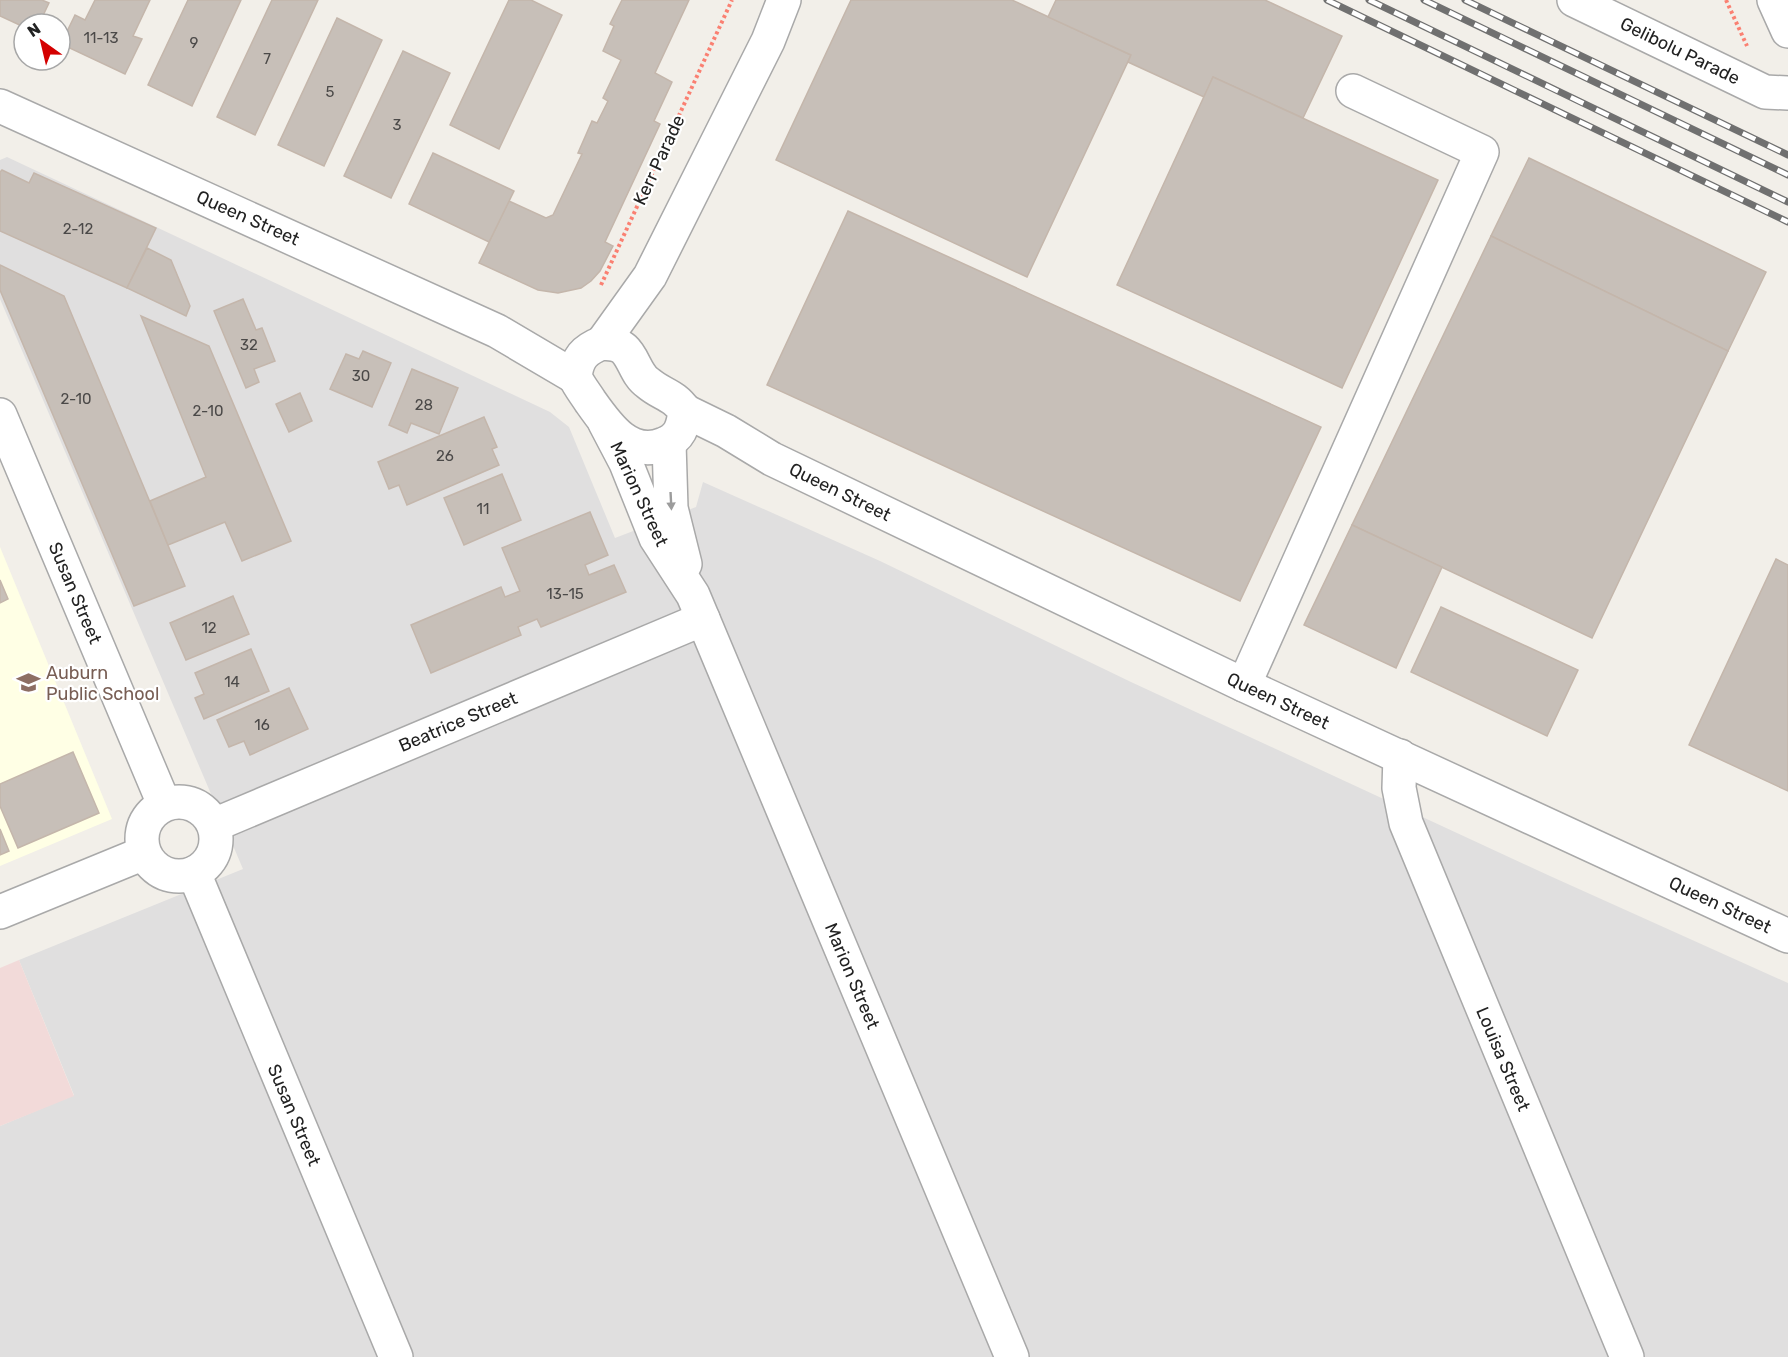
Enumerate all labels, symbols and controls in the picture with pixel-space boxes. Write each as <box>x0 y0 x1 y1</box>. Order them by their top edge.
north arrow <box>12 12 72 72</box>
street label: Gelibolu Parade <box>1617 13 1743 89</box>
text: N <box>24 19 44 41</box>
house number: 11-13 <box>84 29 119 47</box>
house number: 9 <box>190 34 199 52</box>
house number: 7 <box>263 50 271 68</box>
house number: 5 <box>326 83 335 101</box>
street label: Kerr Parade <box>629 111 689 209</box>
house number: 3 <box>392 116 402 134</box>
street label: Queen Street <box>193 185 303 251</box>
house number: 2-12 <box>63 220 93 238</box>
house number: 32 <box>240 336 258 354</box>
house number: 30 <box>352 367 370 385</box>
house number: 2-10 <box>60 390 92 408</box>
house number: 28 <box>415 396 433 414</box>
house number: 2-10 <box>192 402 224 420</box>
street label: Marion Street <box>605 438 673 550</box>
house number: 26 <box>436 447 454 465</box>
street label: Queen Street <box>785 458 895 526</box>
one-way arrow <box>667 491 676 510</box>
house number: 11 <box>477 500 489 518</box>
street label: Susan Street <box>44 539 106 647</box>
house number: 13-15 <box>546 585 584 603</box>
house number: 12 <box>201 619 217 637</box>
place label: Auburn Public School <box>46 662 159 705</box>
street label: Queen Street <box>1223 668 1333 734</box>
school or university icon: Auburn Public School <box>15 670 41 696</box>
house number: 14 <box>224 673 240 691</box>
street label: Beatrice Street <box>395 687 521 757</box>
house number: 16 <box>254 716 270 734</box>
street label: Queen Street <box>1665 872 1775 938</box>
street label: Marion Street <box>820 920 884 1032</box>
street label: Louisa Street <box>1471 1004 1535 1114</box>
street label: Susan Street <box>263 1061 325 1169</box>

